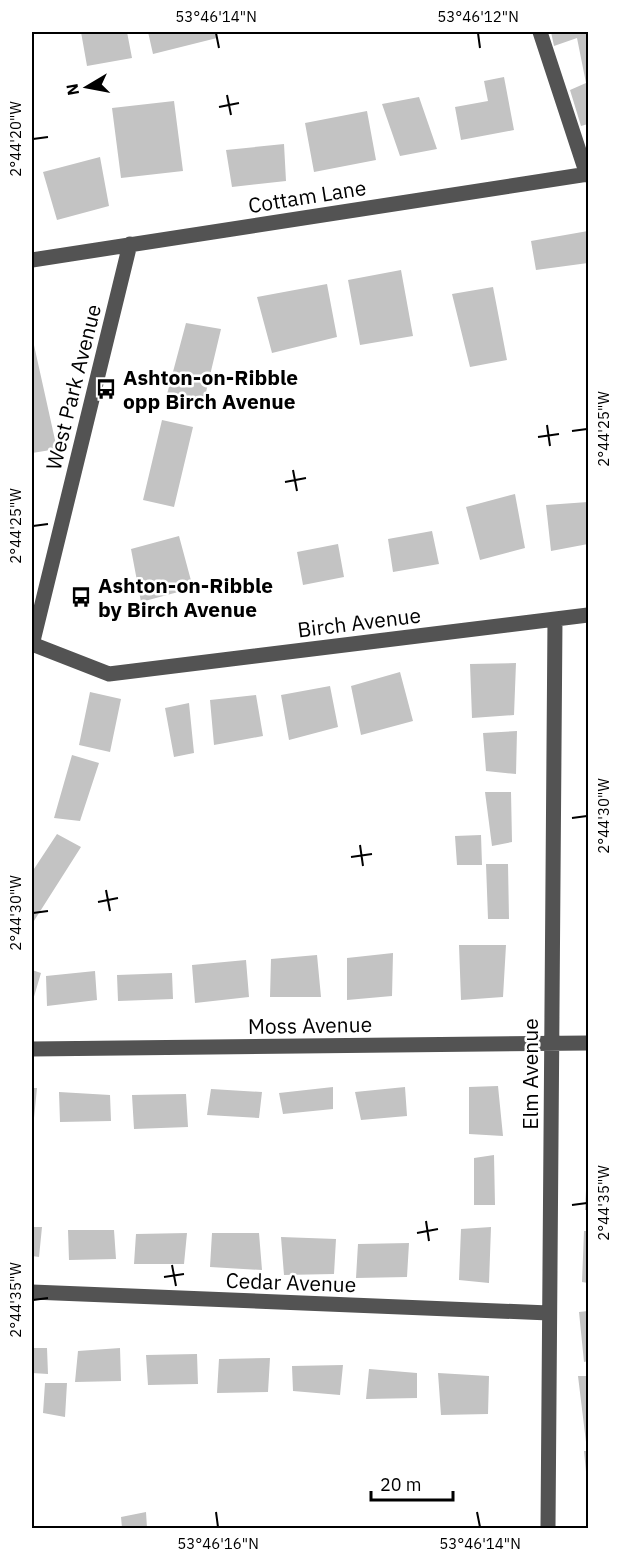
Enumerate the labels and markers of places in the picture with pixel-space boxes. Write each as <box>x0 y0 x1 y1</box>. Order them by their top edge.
place label: Ashton-on-Ribble opp Birch Avenue <box>123 363 298 415</box>
bus stop icon: Ashton-on-Ribble opp Birch Avenue <box>94 377 118 401</box>
place label: Ashton-on-Ribble by Birch Avenue <box>98 571 273 623</box>
bus stop icon: Ashton-on-Ribble by Birch Avenue <box>69 585 93 609</box>

